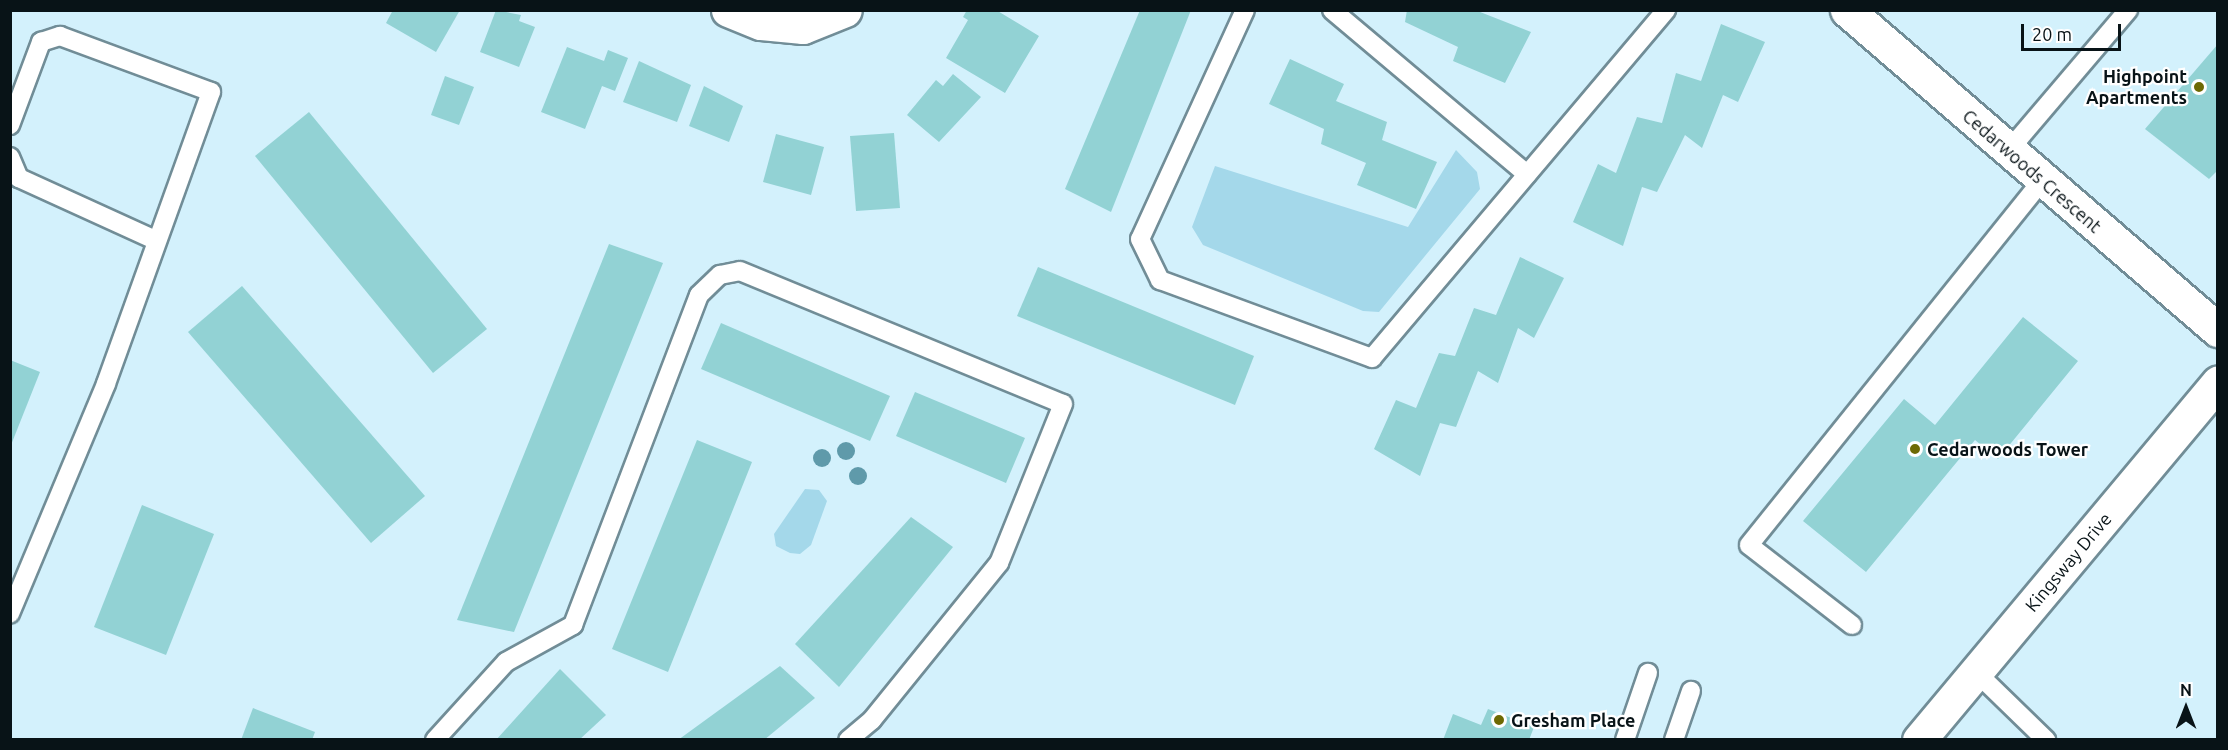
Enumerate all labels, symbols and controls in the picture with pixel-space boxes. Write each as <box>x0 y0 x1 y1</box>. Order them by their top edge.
scale bar <box>2024 12 2124 50</box>
text: 20 m <box>2032 24 2072 44</box>
place label: Highpoint Apartments <box>2086 66 2187 109</box>
marker: Highpoint Apartments <box>2192 80 2206 94</box>
street label: Cedarwoods Crescent <box>1958 105 2106 237</box>
place label: Cedarwoods Tower <box>1927 438 2088 460</box>
marker: Cedarwoods Tower <box>1908 442 1922 456</box>
street label: Kingsway Drive <box>2020 508 2116 616</box>
north arrow <box>2156 678 2216 738</box>
text: N <box>2180 681 2192 699</box>
place label: Gresham Place <box>1511 709 1635 731</box>
marker: Gresham Place <box>1492 713 1506 727</box>

